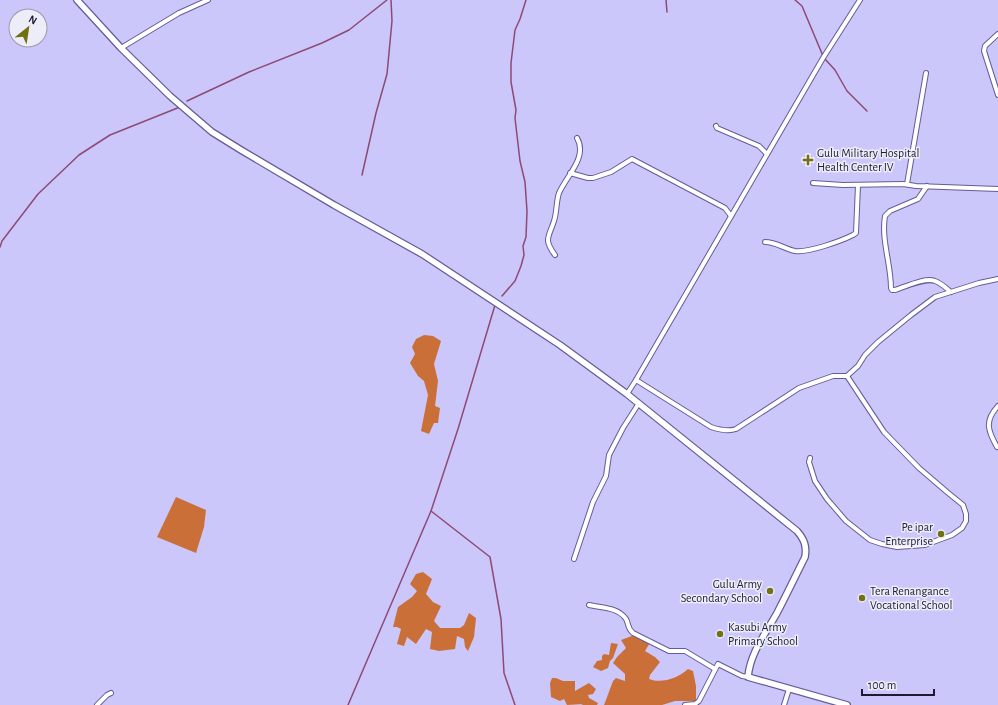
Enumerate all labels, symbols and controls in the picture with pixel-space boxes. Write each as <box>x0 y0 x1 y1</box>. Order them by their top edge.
north arrow <box>8 8 48 48</box>
text: N <box>27 13 39 26</box>
place label: Gulu Military Hospital Health Center IV <box>817 147 919 173</box>
marker: Gulu Military Hospital Health Center IV <box>802 154 814 166</box>
place label: Pe ipar Enterprise <box>885 521 933 547</box>
marker: Pe ipar Enterprise <box>936 529 946 539</box>
place label: Gulu Army Secondary School <box>681 578 762 605</box>
place label: Tera Renangance Vocational School <box>870 585 952 611</box>
marker: Gulu Army Secondary School <box>765 586 775 596</box>
marker: Tera Renangance Vocational School <box>857 593 867 603</box>
place label: Kasubi Army Primary School <box>728 621 798 648</box>
marker: Kasubi Army Primary School <box>715 629 725 639</box>
scale bar <box>862 671 934 697</box>
text: 100 m <box>868 679 896 691</box>

